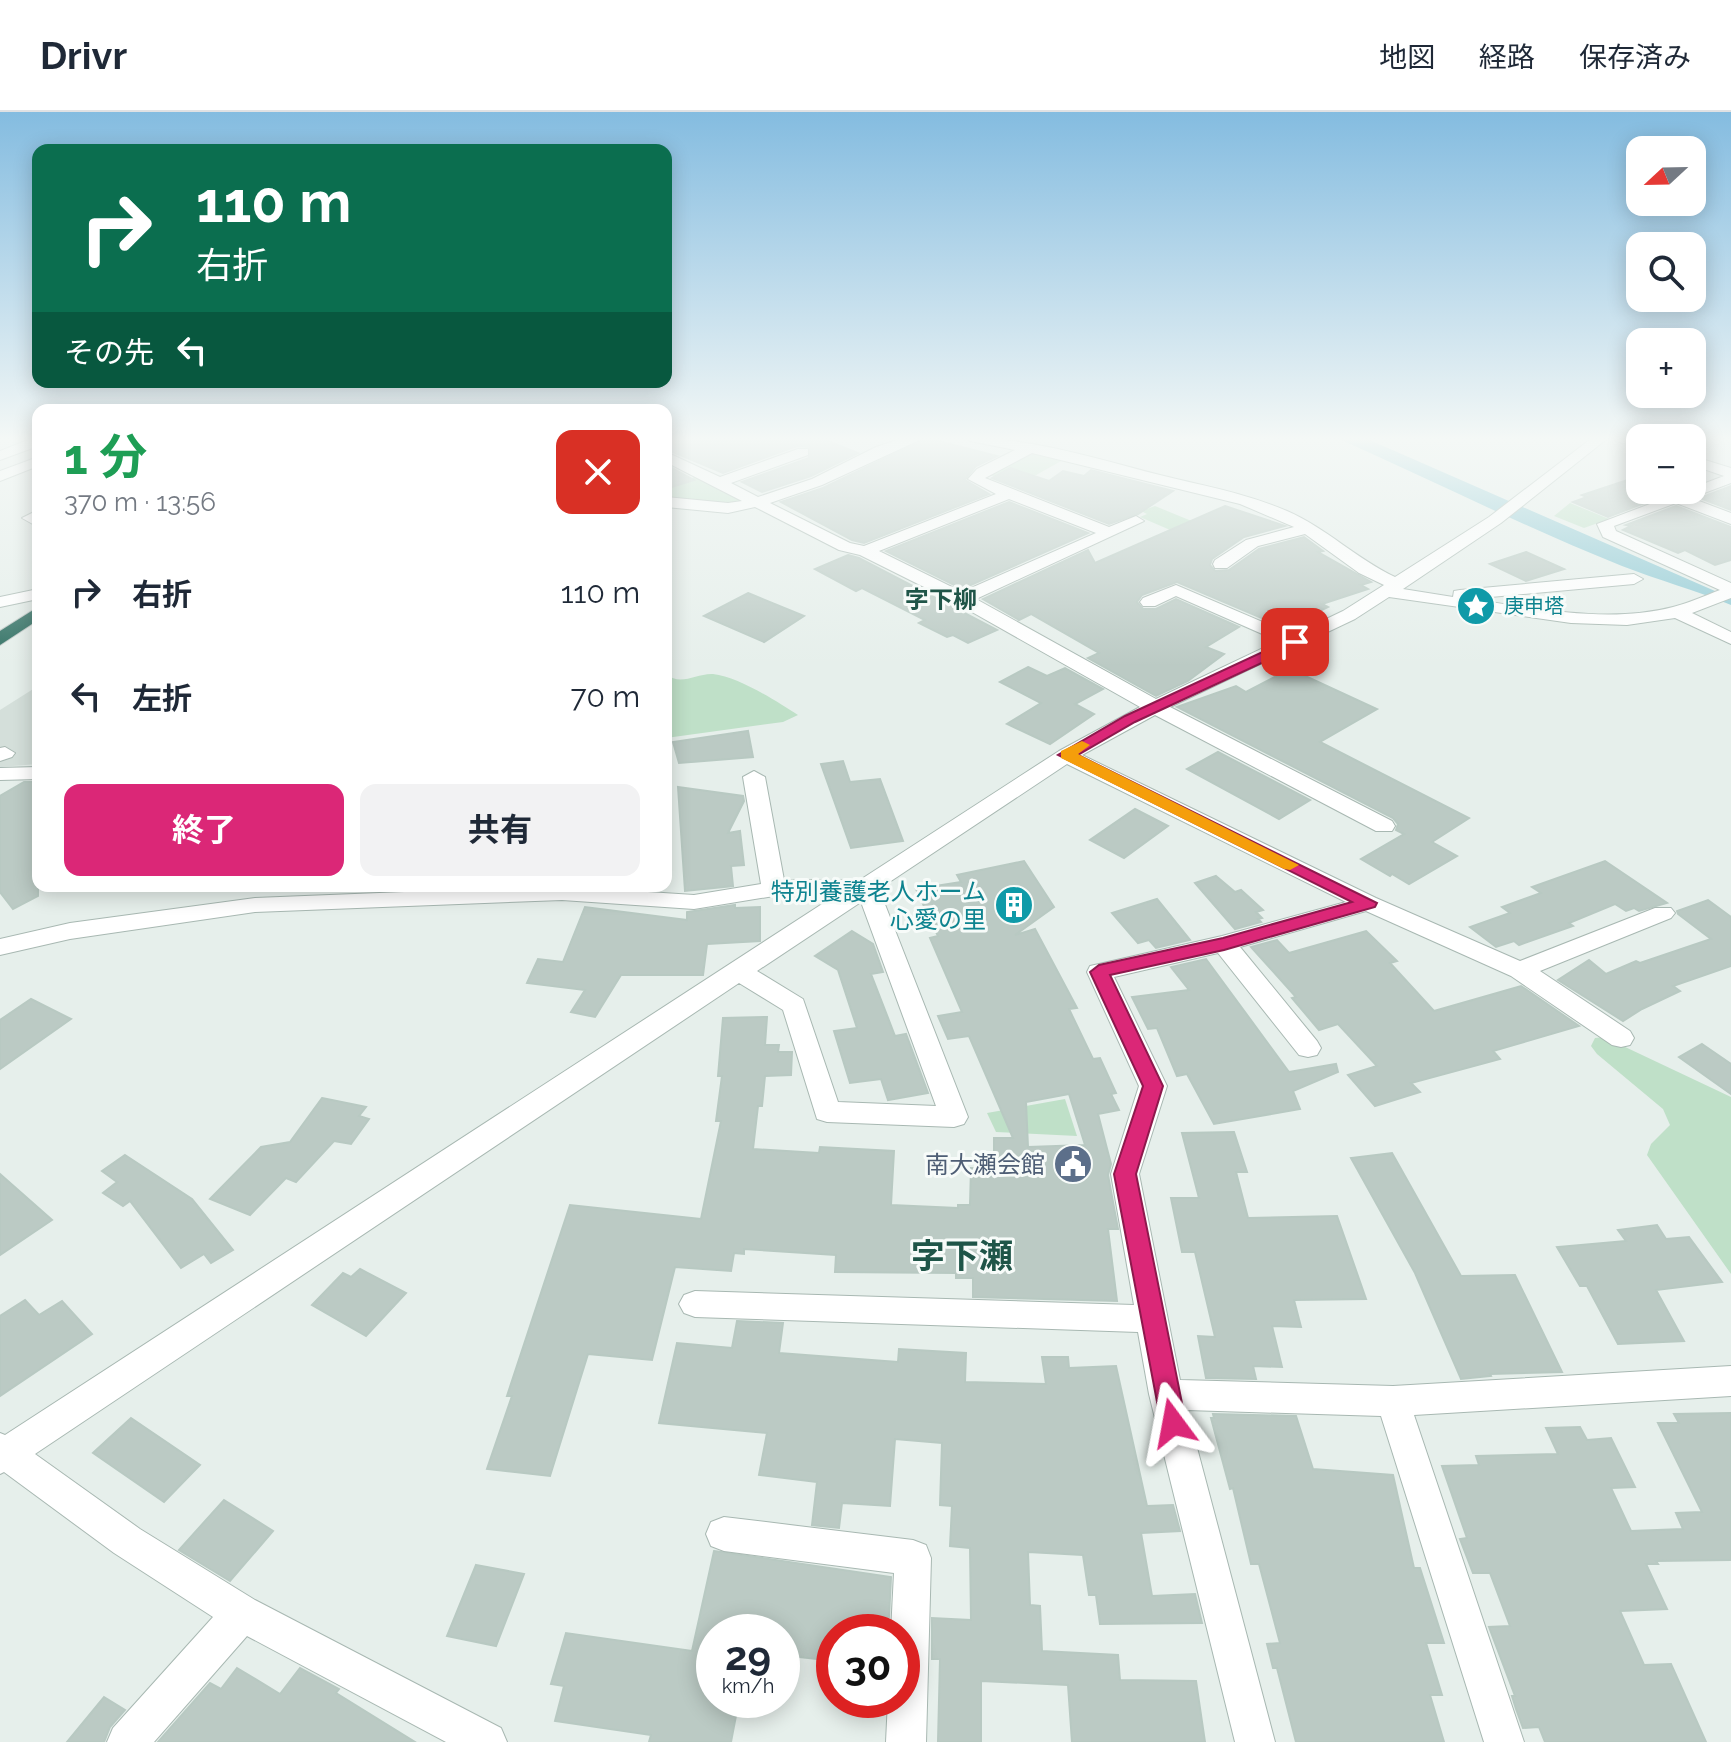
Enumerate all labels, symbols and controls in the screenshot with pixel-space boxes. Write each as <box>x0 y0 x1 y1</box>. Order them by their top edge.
text: Drivr <box>40 33 127 78</box>
text: 地図 <box>1379 41 1435 74</box>
text: 経路 <box>1479 41 1535 74</box>
text: 保存済み <box>1579 41 1691 74</box>
north arrow <box>1626 136 1706 216</box>
map controls <box>1626 136 1706 504</box>
text: 110 m <box>196 169 351 235</box>
icon: right <box>64 176 168 280</box>
button: search <box>1626 232 1706 312</box>
text: 右折 <box>196 244 268 286</box>
icon: left <box>170 328 214 372</box>
button: + <box>1626 328 1706 408</box>
text: その先 <box>64 335 154 370</box>
button: − <box>1626 424 1706 504</box>
text: 1 分 <box>64 429 147 485</box>
button: close <box>556 430 640 514</box>
text: 370 m · 13:56 <box>64 487 216 517</box>
icon: right <box>64 570 108 614</box>
text: 110 m <box>561 575 640 610</box>
text: 右折 <box>132 577 192 612</box>
district label: 字下柳 <box>905 585 977 614</box>
place icon: 庚申塔 <box>1455 585 1497 627</box>
place label: 庚申塔 <box>1504 594 1564 618</box>
pin <box>1261 608 1329 676</box>
icon: arrive <box>1273 620 1317 664</box>
icon: left <box>64 674 108 718</box>
text: 70 m <box>570 679 640 714</box>
text: 左折 <box>132 681 192 716</box>
button: 終了 <box>64 784 344 876</box>
button: 共有 <box>360 784 640 876</box>
place label: 特別養護老人ホーム 心愛の里 <box>771 877 986 934</box>
building icon: 特別養護老人ホーム 心愛の里 <box>993 884 1035 926</box>
public building icon: 南大瀬会館 <box>1052 1143 1094 1185</box>
place label: 南大瀬会館 <box>925 1150 1045 1179</box>
district label: 字下瀬 <box>911 1236 1013 1276</box>
position arrow <box>1131 1381 1215 1465</box>
speed limit sign: 30 <box>816 1614 920 1718</box>
text: 29 <box>725 1632 771 1679</box>
text: km/h <box>722 1674 774 1698</box>

